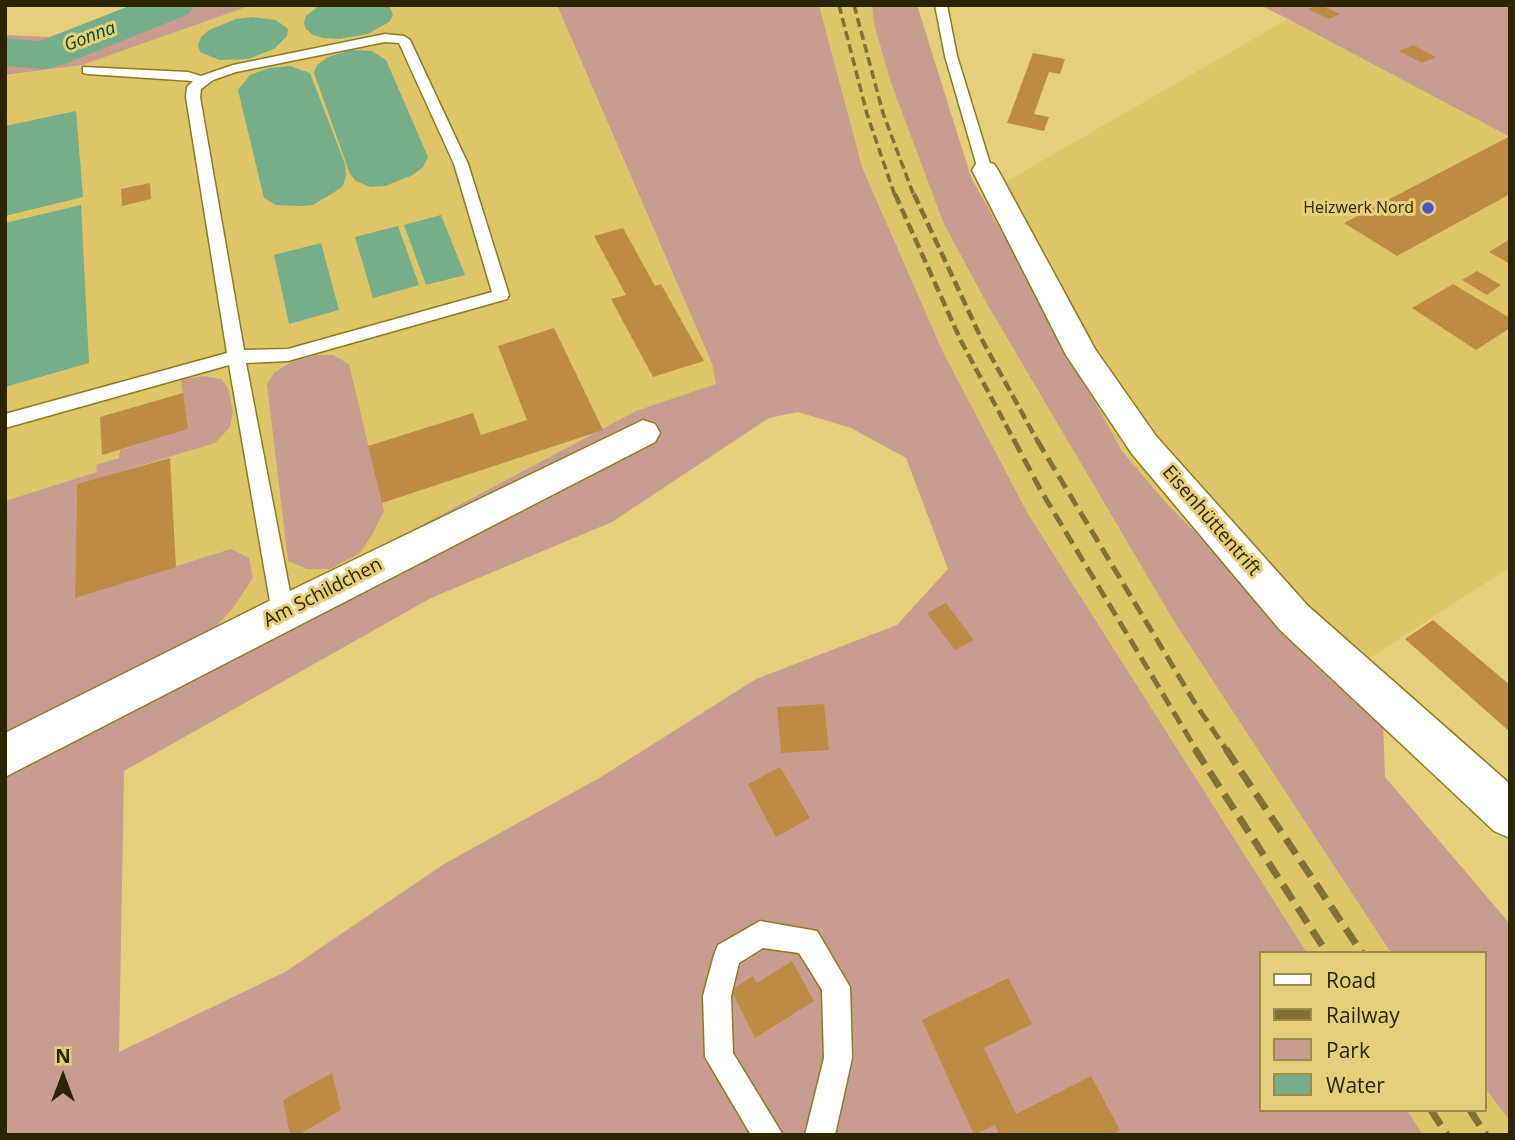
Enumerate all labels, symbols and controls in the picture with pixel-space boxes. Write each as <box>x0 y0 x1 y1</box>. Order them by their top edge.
water label: Gonna <box>61 17 119 57</box>
place label: Heizwerk Nord <box>1303 198 1414 218</box>
marker: Heizwerk Nord <box>1420 200 1436 216</box>
street label: Eisenhüttentrift <box>1157 461 1265 581</box>
street label: Am Schildchen <box>260 553 386 633</box>
legend <box>1260 951 1487 1112</box>
text: Road <box>1326 966 1376 994</box>
text: Railway <box>1326 1001 1400 1029</box>
text: Park <box>1326 1036 1370 1064</box>
north arrow <box>28 1042 98 1112</box>
text: N <box>55 1043 71 1069</box>
text: Water <box>1326 1071 1385 1099</box>

